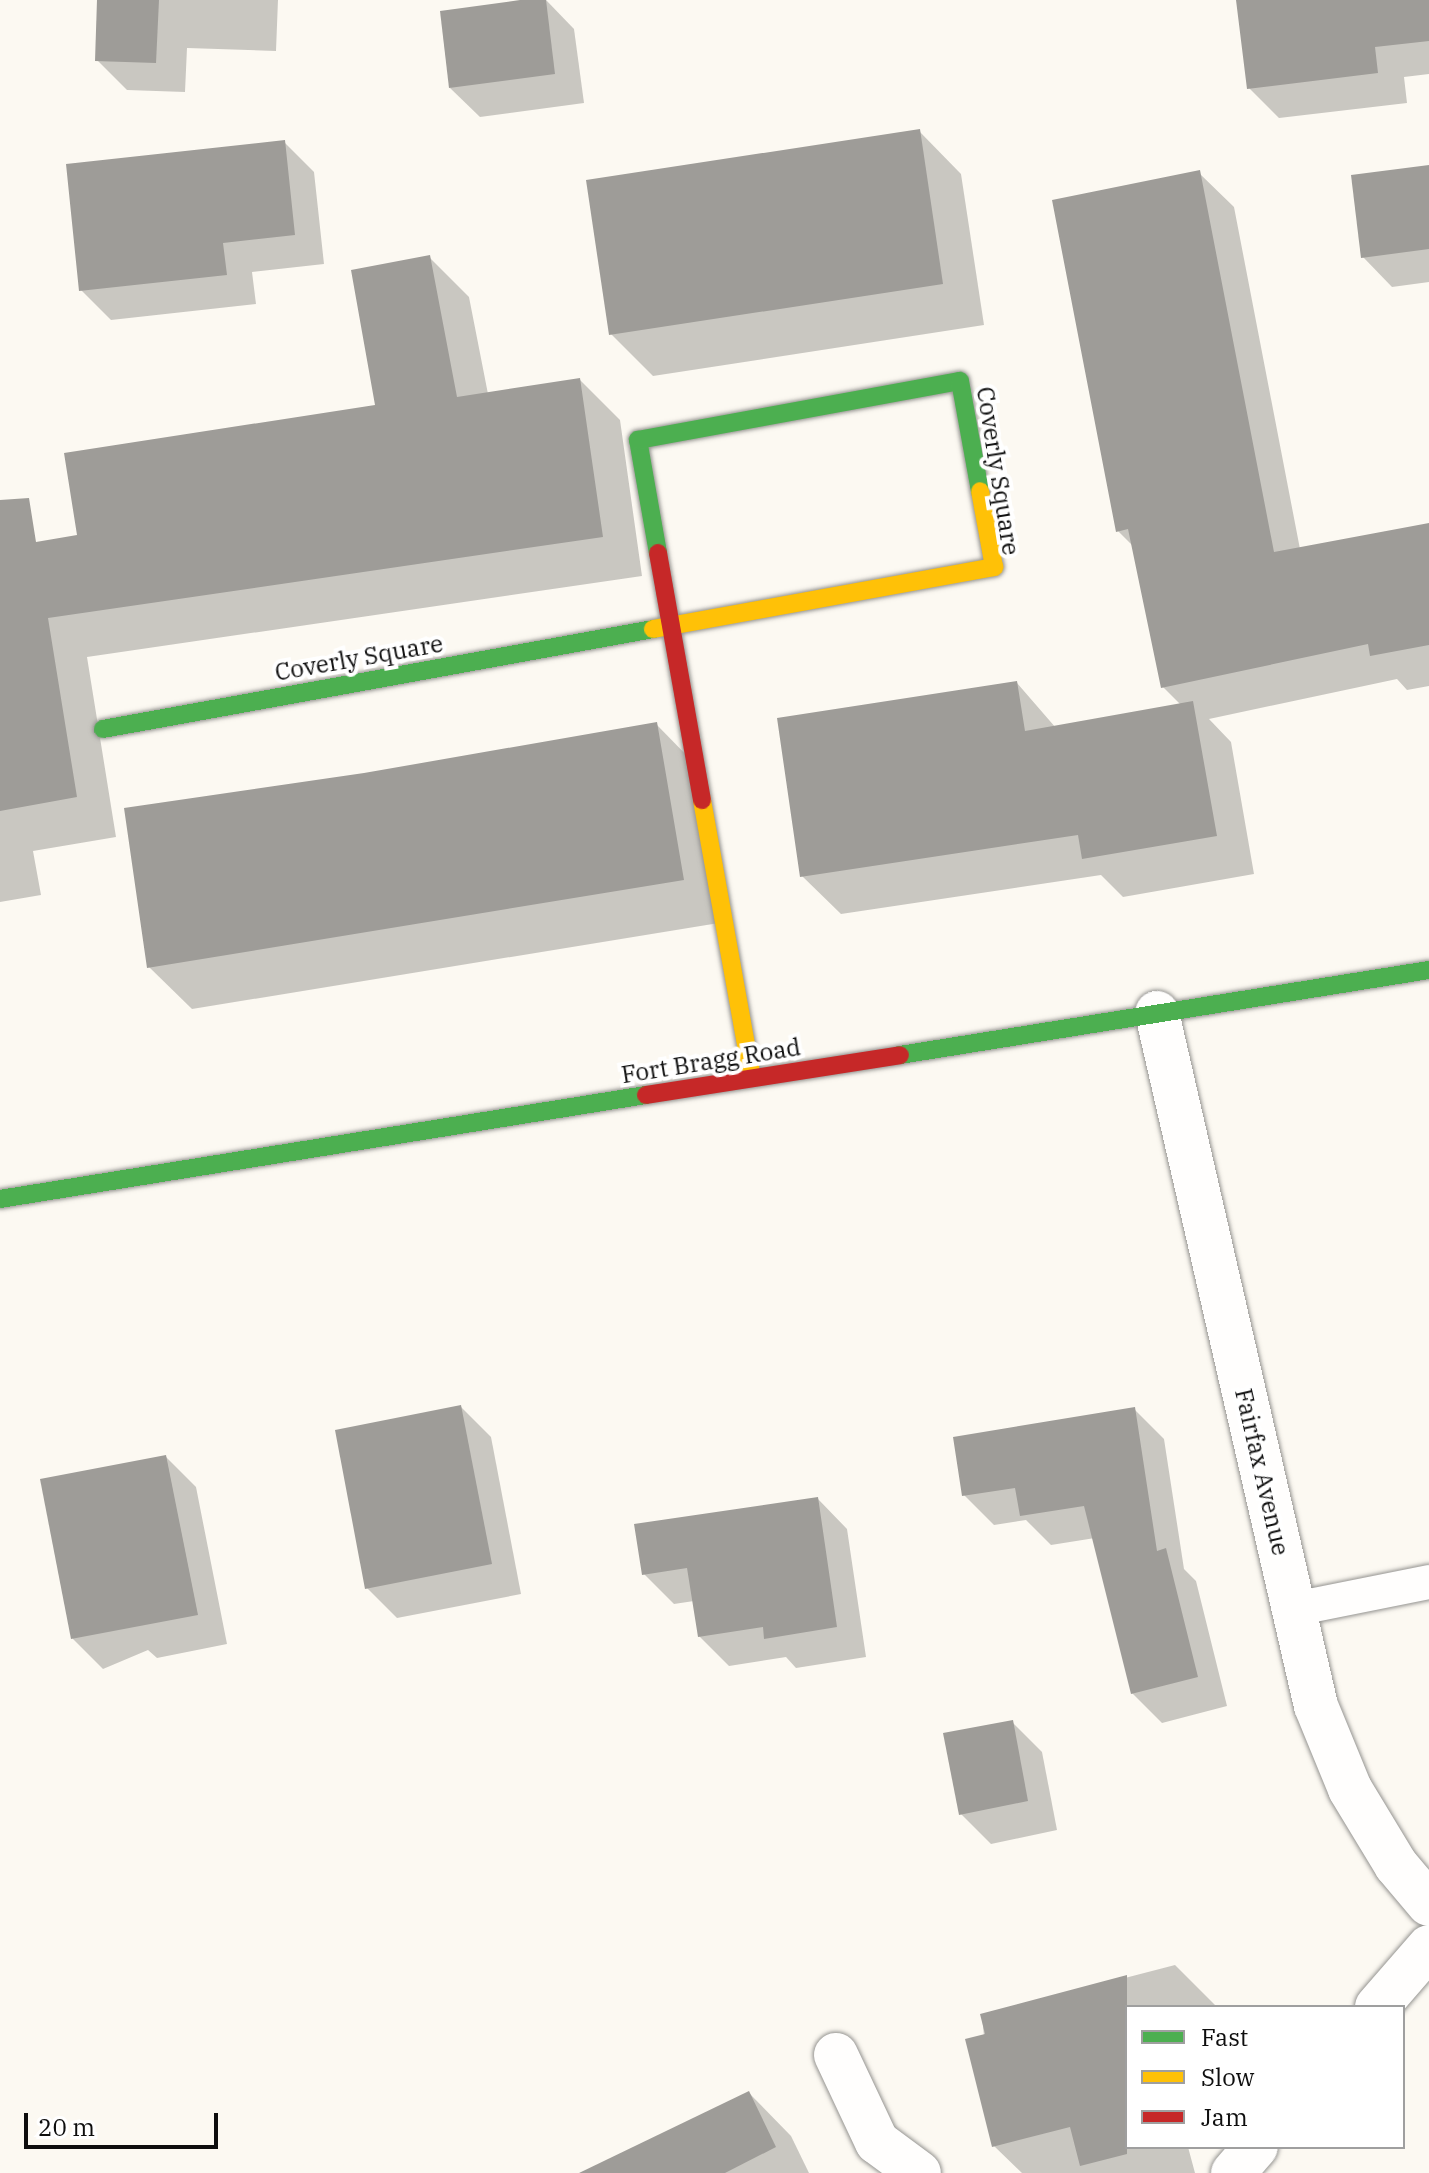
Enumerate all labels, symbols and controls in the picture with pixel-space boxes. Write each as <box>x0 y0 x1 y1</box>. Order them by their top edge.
street label: Coverly Square <box>970 385 1026 557</box>
street label: Coverly Square <box>273 629 445 687</box>
street label: Fort Bragg Road <box>619 1033 803 1089</box>
street label: Fairfax Avenue <box>1229 1386 1295 1558</box>
legend <box>1125 2005 1405 2149</box>
text: Fast <box>1201 2021 1248 2053</box>
text: Slow <box>1201 2061 1254 2093</box>
scale bar <box>28 2097 222 2147</box>
text: Jam <box>1201 2101 1248 2133</box>
text: 20 m <box>38 2111 95 2143</box>

